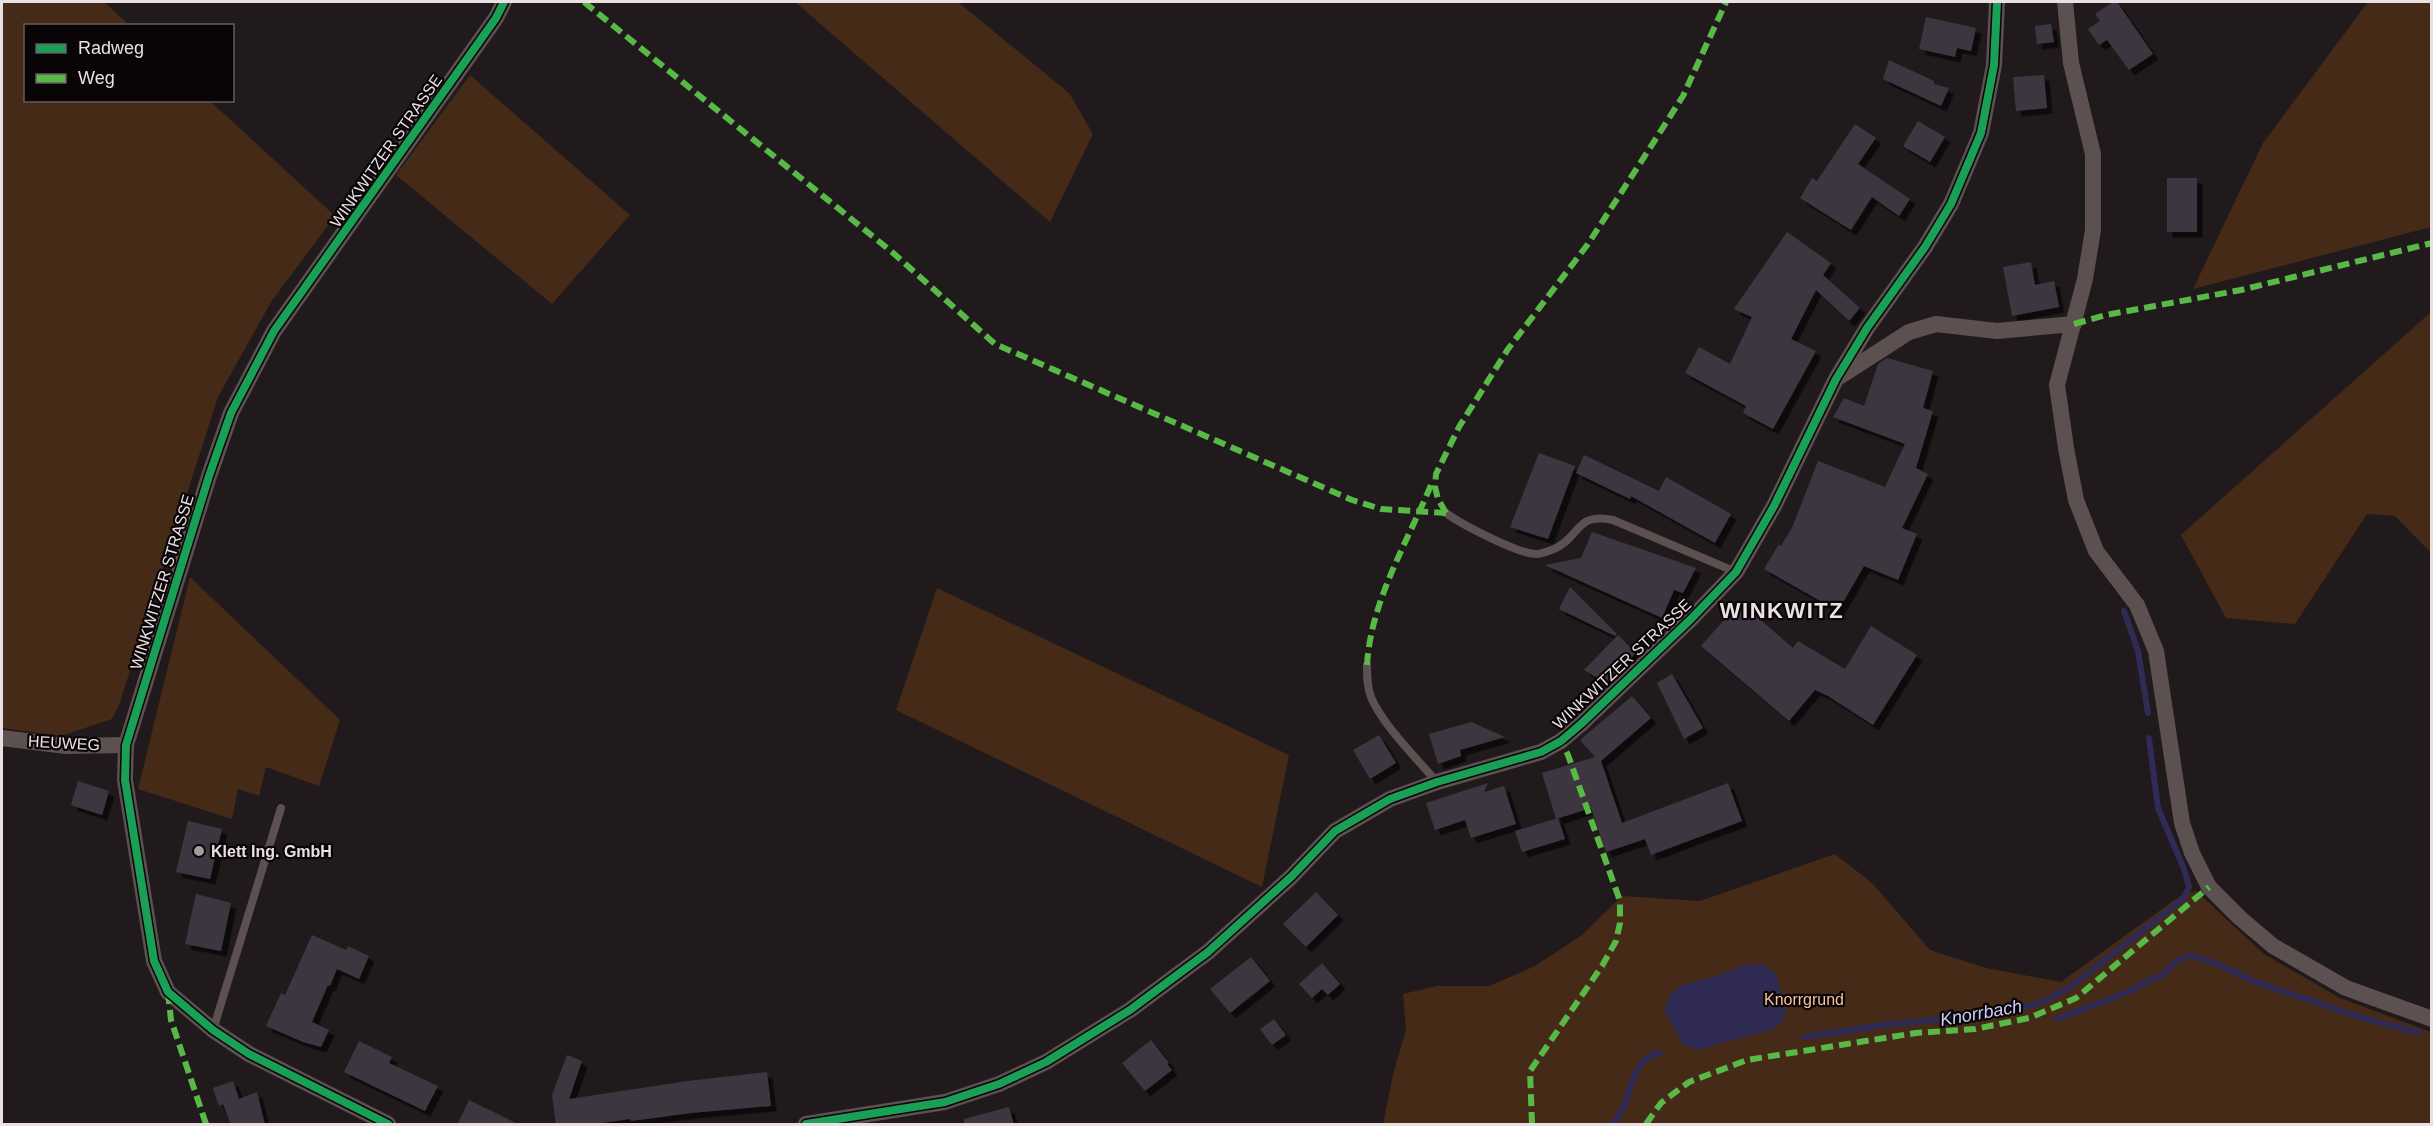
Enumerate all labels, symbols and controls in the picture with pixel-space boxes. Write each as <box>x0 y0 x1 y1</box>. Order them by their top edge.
legend <box>24 24 234 102</box>
text: Radweg <box>78 38 144 58</box>
text: Weg <box>78 68 115 88</box>
street label: WINKWITZER STRASSE <box>327 71 445 231</box>
street label: WINKWITZER STRASSE <box>127 492 197 672</box>
street label: WINKWITZER STRASSE <box>1550 596 1694 732</box>
district label: WINKWITZ <box>1720 598 1844 623</box>
street label: HEUWEG <box>28 733 100 753</box>
place label: Klett Ing. GmbH <box>211 843 332 860</box>
marker: Klett Ing. GmbH <box>192 844 206 858</box>
park label: Knorrgrund <box>1764 991 1844 1008</box>
water label: Knorrbach <box>1938 996 2024 1030</box>

